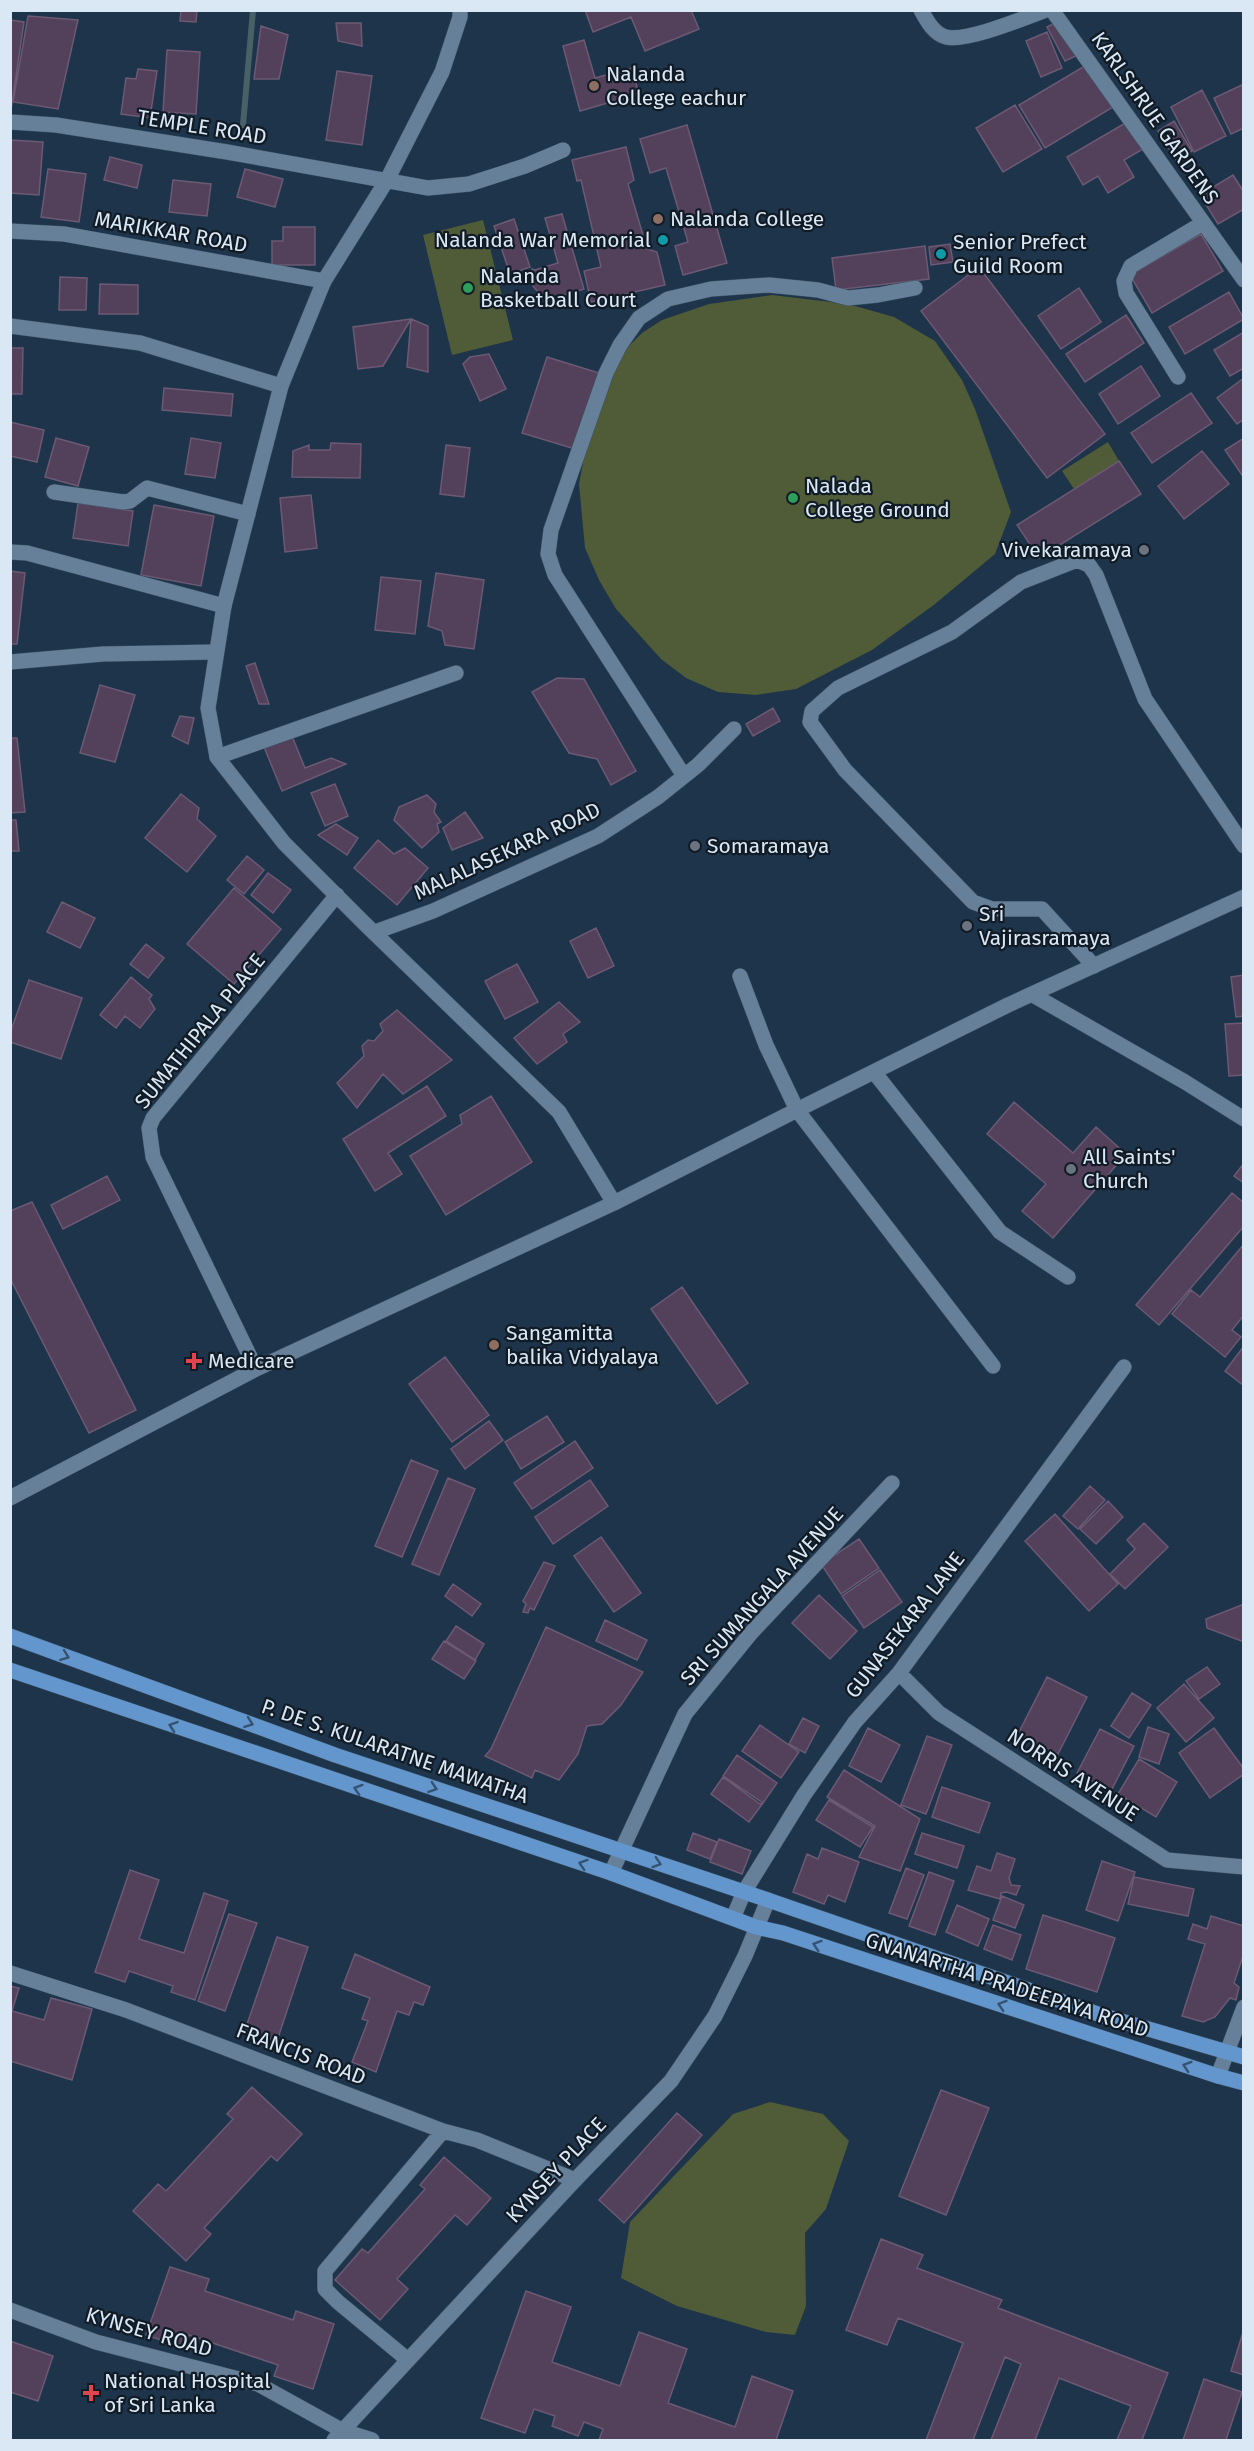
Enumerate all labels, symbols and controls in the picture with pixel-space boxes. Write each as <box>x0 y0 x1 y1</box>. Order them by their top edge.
street label: KARLSHRUE GARDENS <box>1086 27 1224 209</box>
place label: Nalanda College eachur <box>606 61 746 111</box>
marker: Nalanda College eachur <box>587 79 601 93</box>
street label: TEMPLE ROAD <box>136 104 268 150</box>
street label: MARIKKAR ROAD <box>93 206 249 258</box>
place label: Nalanda College <box>670 206 824 232</box>
marker: Nalanda College <box>651 212 665 226</box>
place label: Nalanda War Memorial <box>435 227 651 253</box>
place label: Senior Prefect Guild Room <box>953 229 1087 279</box>
marker: Nalanda War Memorial <box>656 233 670 247</box>
marker: Senior Prefect Guild Room <box>934 247 948 261</box>
place label: Nalanda Basketball Court <box>480 263 637 313</box>
marker: Nalanda Basketball Court <box>461 281 475 295</box>
place label: Nalada College Ground <box>805 473 950 523</box>
marker: Nalada College Ground <box>786 491 800 505</box>
place label: Vivekaramaya <box>1002 537 1132 563</box>
marker: Vivekaramaya <box>1137 543 1151 557</box>
street label: MALALASEKARA ROAD <box>409 796 605 906</box>
place label: Somaramaya <box>707 833 829 859</box>
marker: Somaramaya <box>688 839 702 853</box>
place label: Sri Vajirasramaya <box>979 901 1111 951</box>
marker: Sri Vajirasramaya <box>960 919 974 933</box>
street label: SUMATHIPALA PLACE <box>129 948 271 1114</box>
place label: All Saints' Church <box>1083 1144 1176 1194</box>
marker: All Saints' Church <box>1064 1162 1078 1176</box>
place label: Sangamitta balika Vidyalaya <box>506 1320 659 1370</box>
marker: Sangamitta balika Vidyalaya <box>487 1338 501 1352</box>
place label: Medicare <box>208 1348 294 1374</box>
marker: Medicare <box>185 1352 203 1370</box>
street label: SRI SUMANGALA AVENUE <box>675 1501 849 1691</box>
street label: GUNASEKARA LANE <box>840 1546 970 1704</box>
one-way arrow <box>60 1649 70 1662</box>
street label: P. DE S. KULARATNE MAWATHA <box>258 1693 532 1809</box>
one-way arrow <box>243 1716 253 1729</box>
one-way arrow <box>169 1721 179 1734</box>
street label: NORRIS AVENUE <box>1002 1723 1144 1827</box>
one-way arrow <box>427 1780 438 1793</box>
one-way arrow <box>353 1784 364 1797</box>
one-way arrow <box>651 1856 662 1868</box>
one-way arrow <box>578 1858 589 1871</box>
street label: GNANARTHA PRADEEPAYA ROAD <box>862 1927 1152 2043</box>
one-way arrow <box>812 1939 823 1952</box>
one-way arrow <box>997 2000 1008 2013</box>
street label: FRANCIS ROAD <box>233 2017 369 2091</box>
one-way arrow <box>1182 2061 1193 2074</box>
street label: KYNSEY PLACE <box>500 2112 612 2228</box>
street label: KYNSEY ROAD <box>83 2302 215 2362</box>
place label: National Hospital of Sri Lanka <box>104 2368 270 2418</box>
marker: National Hospital of Sri Lanka <box>82 2384 100 2402</box>

